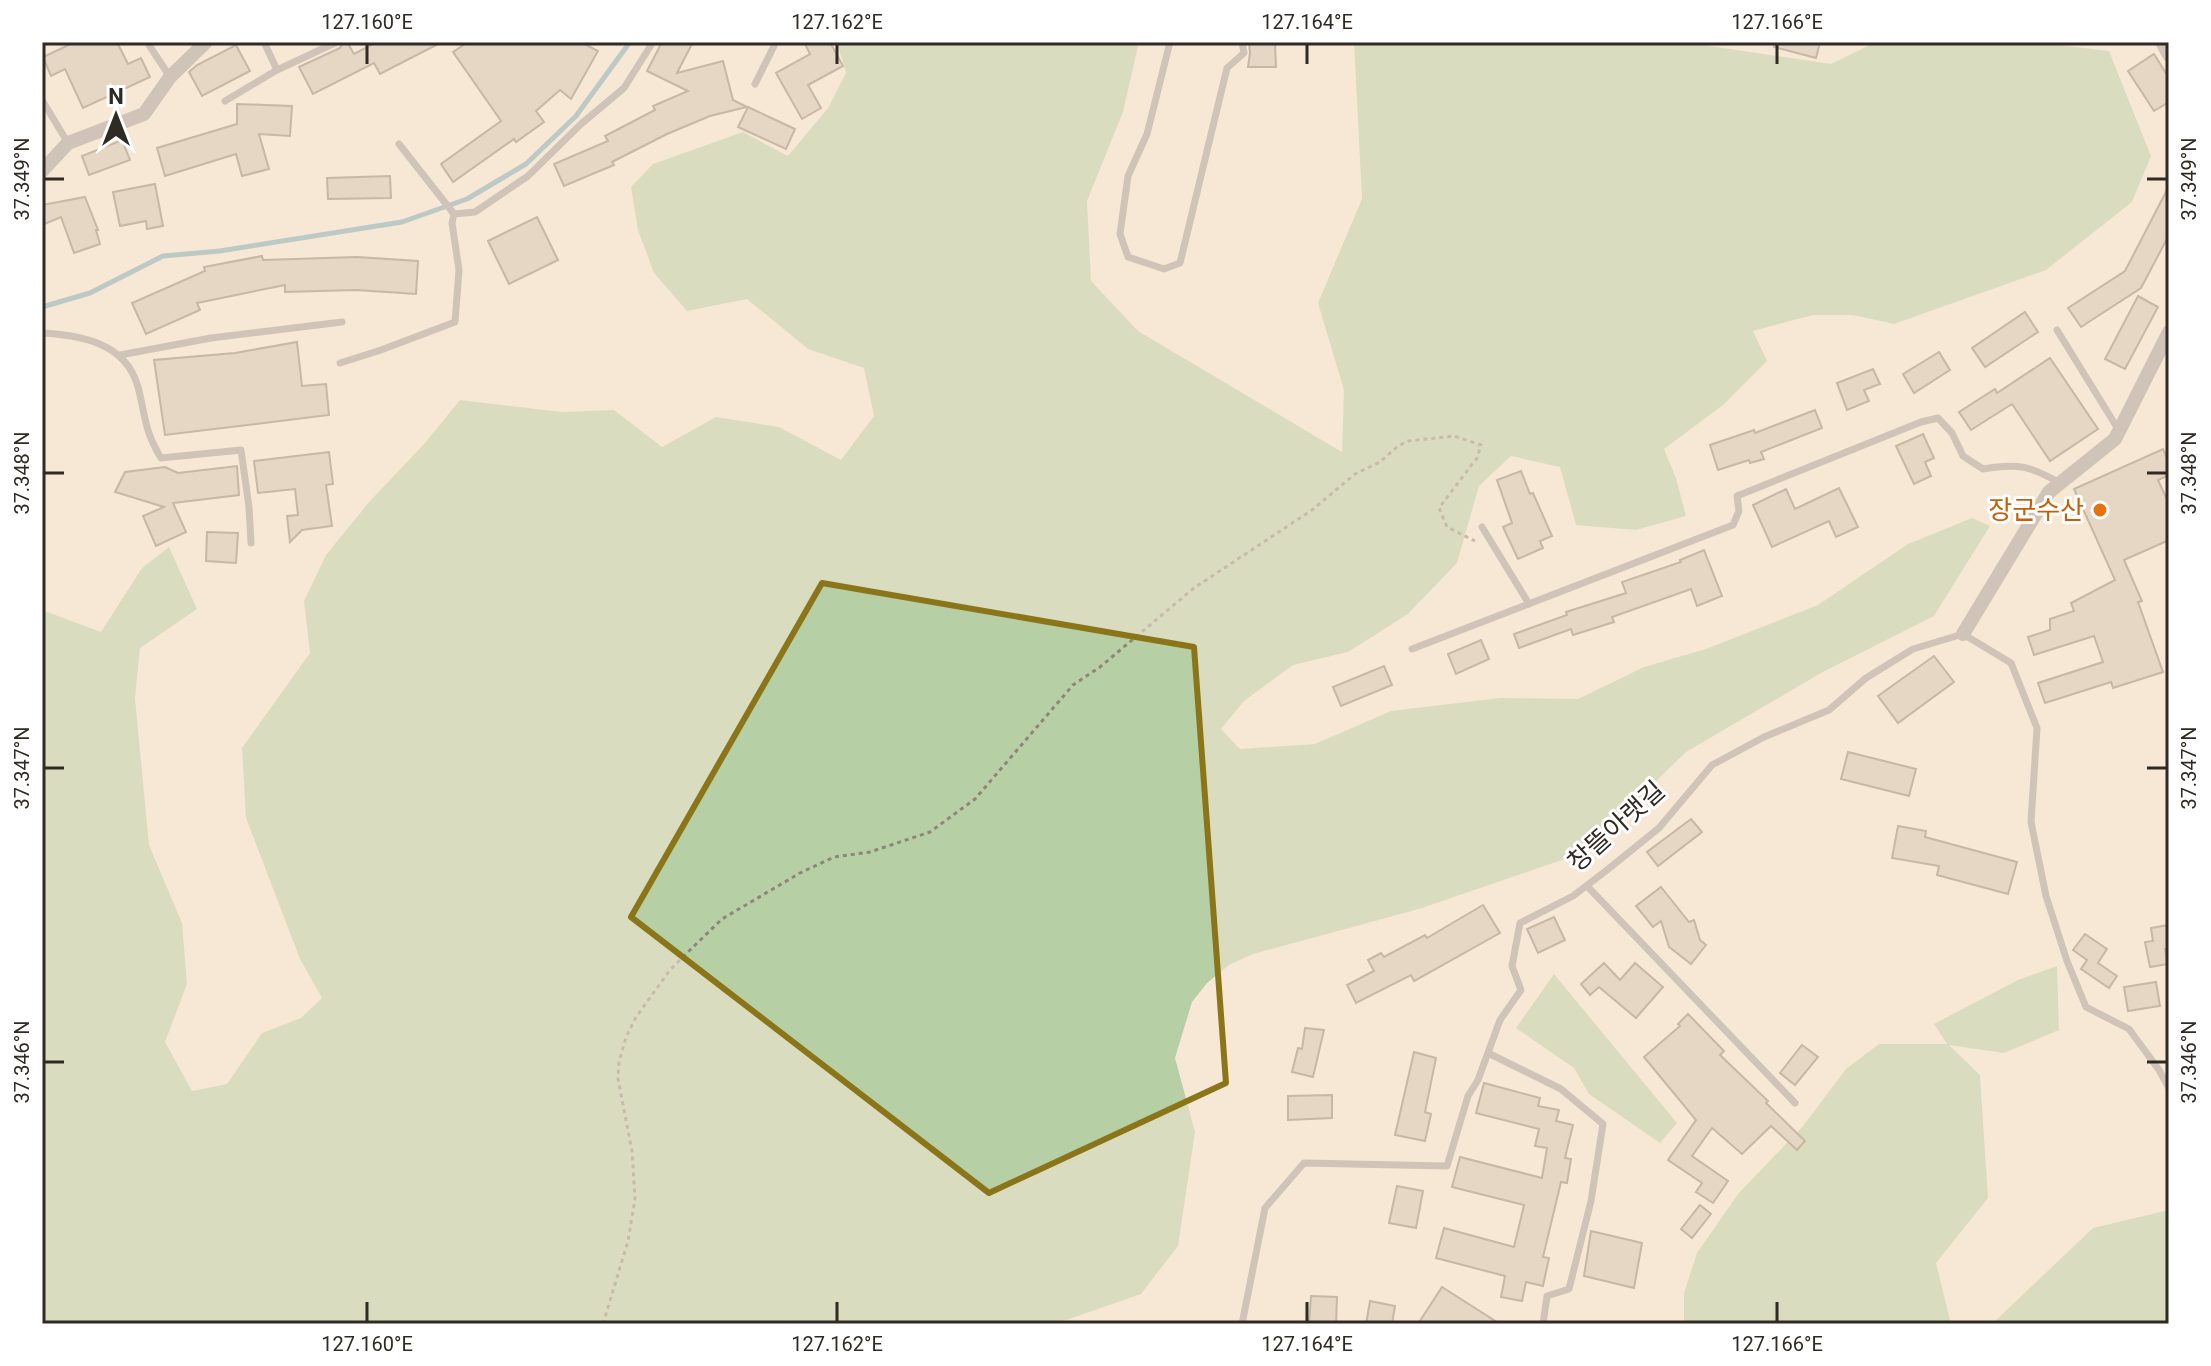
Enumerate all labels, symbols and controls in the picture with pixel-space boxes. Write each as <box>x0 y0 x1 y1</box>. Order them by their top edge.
text: 127.160°E <box>321 10 413 34</box>
text: 127.162°E <box>791 10 883 34</box>
text: 127.164°E <box>1261 10 1353 34</box>
text: 127.166°E <box>1731 10 1823 34</box>
north arrow <box>76 76 156 156</box>
text: N <box>108 84 124 109</box>
text: 37.349°N <box>10 137 34 221</box>
text: 37.349°N <box>2177 137 2201 221</box>
text: 37.348°N <box>10 431 34 515</box>
text: 37.348°N <box>2177 431 2201 515</box>
place label: 장군수산 <box>1988 495 2084 525</box>
marker: 장군수산 <box>2091 501 2109 519</box>
text: 37.347°N <box>10 726 34 810</box>
text: 37.347°N <box>2177 726 2201 810</box>
street label: 창뜰아랫길 <box>1562 775 1670 877</box>
text: 37.346°N <box>10 1020 34 1104</box>
text: 37.346°N <box>2177 1020 2201 1104</box>
text: 127.160°E <box>321 1332 413 1356</box>
text: 127.162°E <box>791 1332 883 1356</box>
text: 127.164°E <box>1261 1332 1353 1356</box>
text: 127.166°E <box>1731 1332 1823 1356</box>

